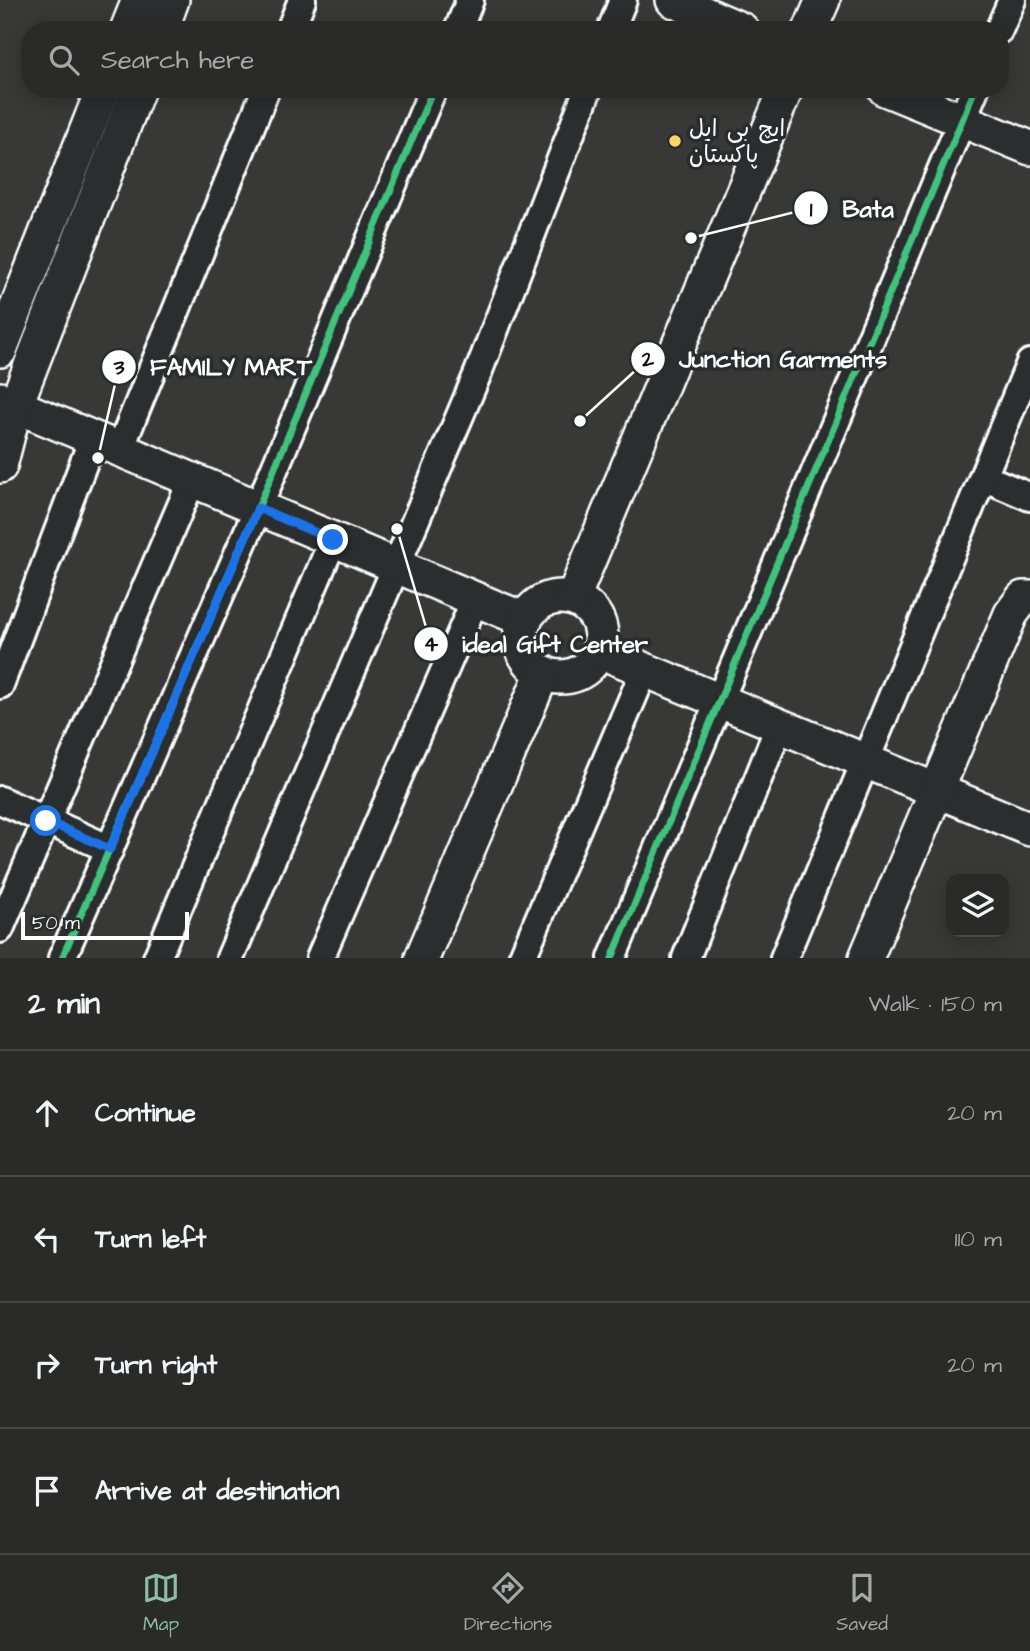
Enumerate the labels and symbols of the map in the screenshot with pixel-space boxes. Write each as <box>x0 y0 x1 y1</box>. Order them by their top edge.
place label: ایچ بی ایل پاکستان <box>689 113 785 171</box>
marker: ایچ بی ایل پاکستان <box>667 133 683 149</box>
callout: Bata <box>794 186 908 231</box>
text: Bata <box>842 193 894 227</box>
text: 1 <box>810 195 813 224</box>
callout: Junction Garments <box>630 336 901 381</box>
text: Junction Garments <box>678 343 887 377</box>
callout: FAMILY MART <box>102 345 326 390</box>
text: 2 <box>641 345 655 374</box>
text: FAMILY MART <box>150 351 313 385</box>
text: 3 <box>113 353 125 382</box>
route end <box>317 524 348 555</box>
callout: ideal Gift Center <box>413 622 663 667</box>
text: ideal Gift Center <box>462 628 649 662</box>
text: 4 <box>424 630 439 659</box>
route start <box>30 805 61 836</box>
scale bar <box>21 909 189 941</box>

